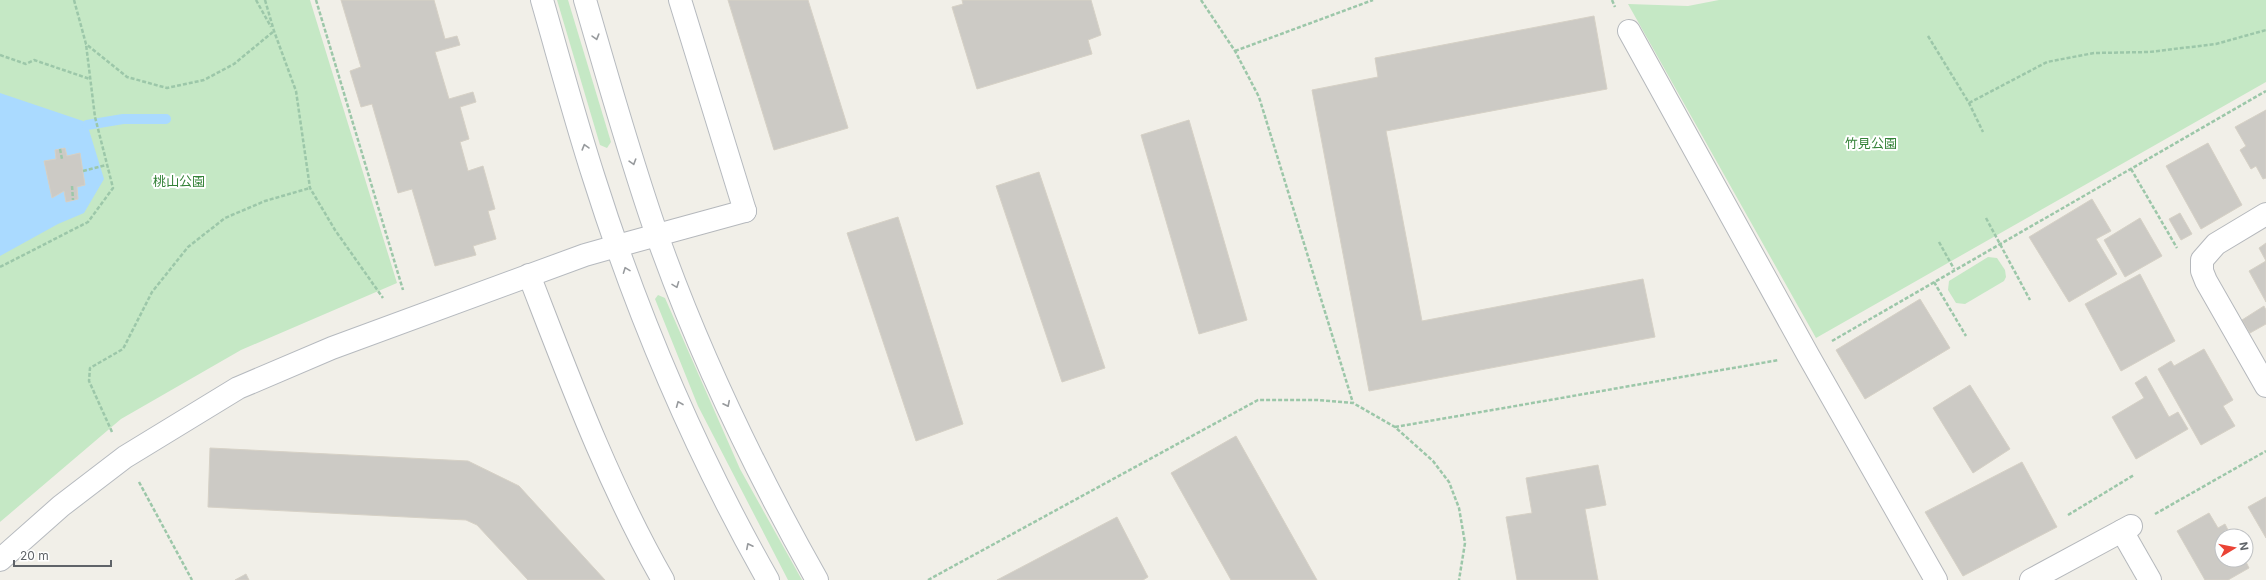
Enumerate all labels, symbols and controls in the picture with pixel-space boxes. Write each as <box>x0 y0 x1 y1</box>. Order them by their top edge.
one-way arrow <box>591 34 600 41</box>
park label: 竹見公園 <box>1845 135 1897 151</box>
one-way arrow <box>581 144 590 151</box>
one-way arrow <box>628 158 637 165</box>
park label: 桃山公園 <box>153 173 205 189</box>
one-way arrow <box>623 267 631 274</box>
one-way arrow <box>671 281 679 288</box>
one-way arrow <box>722 400 730 408</box>
one-way arrow <box>676 401 684 408</box>
north arrow <box>2214 528 2254 568</box>
text: N <box>2236 541 2251 552</box>
scale bar <box>14 542 111 568</box>
one-way arrow <box>746 543 754 550</box>
text: 20 m <box>20 548 49 563</box>

